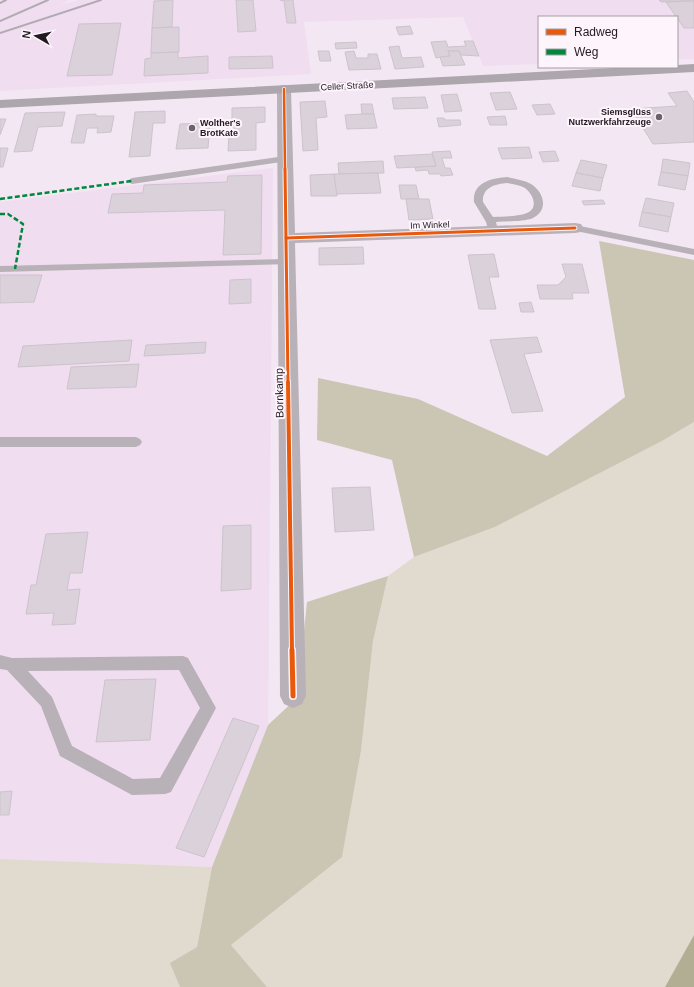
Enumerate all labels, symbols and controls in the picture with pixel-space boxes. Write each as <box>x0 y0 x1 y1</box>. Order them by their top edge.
north arrow <box>16 16 56 56</box>
legend <box>538 16 678 68</box>
text: Radweg <box>574 25 618 39</box>
text: N <box>20 30 33 39</box>
text: Weg <box>574 45 598 59</box>
street label: Celler Straße <box>320 80 374 92</box>
place label: Siemsglüss Nutzwerkfahrzeuge <box>568 107 651 127</box>
marker: Siemsglüss Nutzwerkfahrzeuge <box>654 112 664 122</box>
place label: Wolther's BrotKate <box>200 118 240 138</box>
marker: Wolther's BrotKate <box>187 123 197 133</box>
street label: Im Winkel <box>410 219 450 231</box>
street label: Bornkamp <box>273 368 285 418</box>

